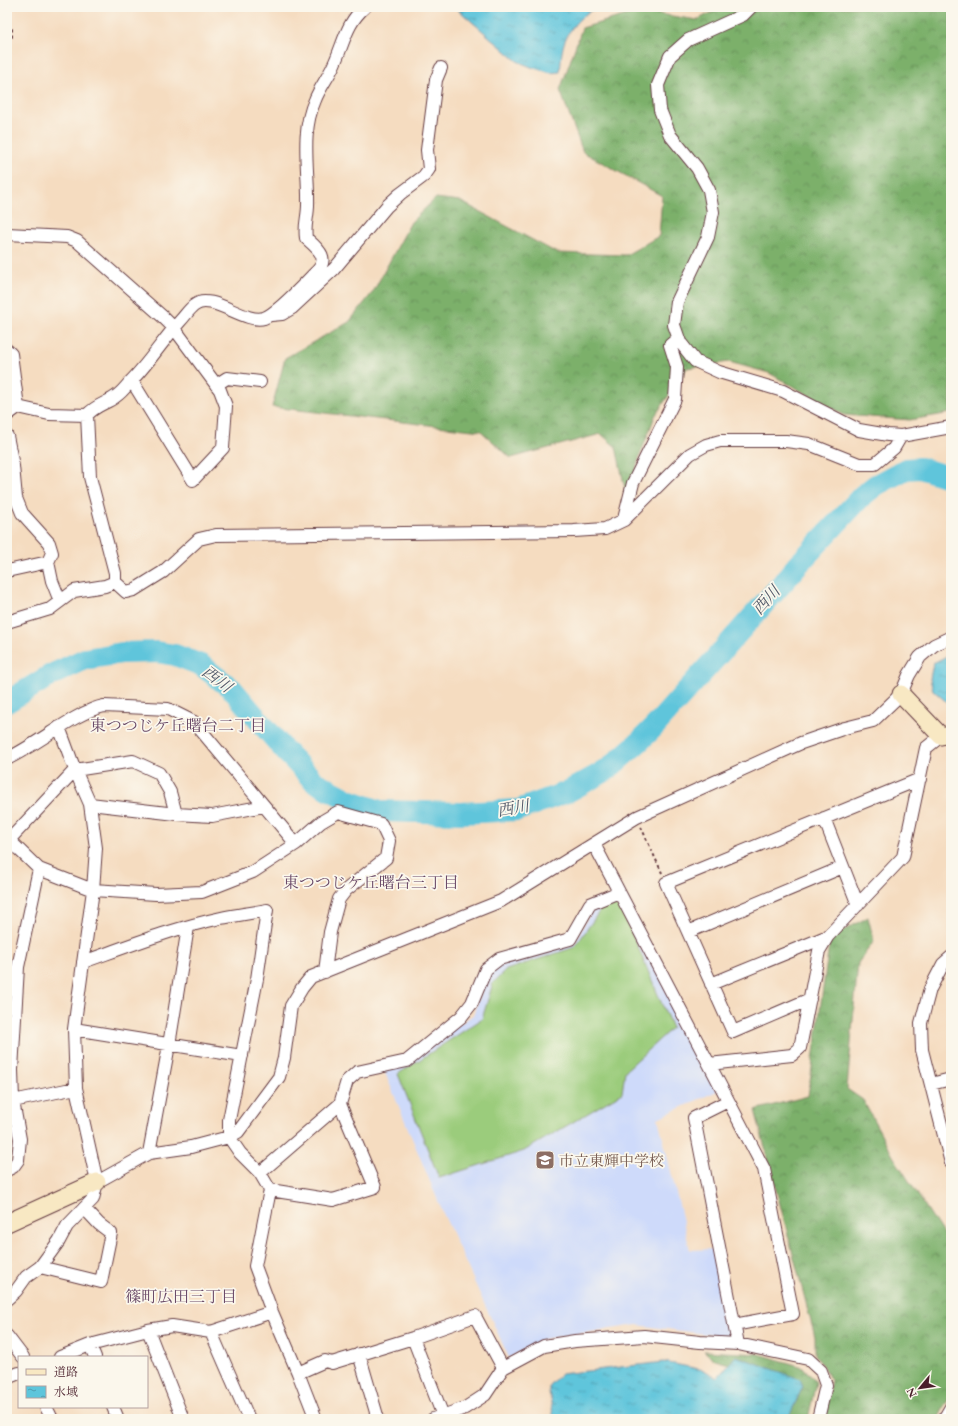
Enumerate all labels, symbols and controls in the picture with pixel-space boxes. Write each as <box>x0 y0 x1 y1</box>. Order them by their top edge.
water label: 西川 <box>747 580 786 619</box>
water label: 西川 <box>198 661 238 698</box>
district label: 東つつじケ丘曙台二丁目 <box>90 715 266 736</box>
water label: 西川 <box>495 795 533 821</box>
district label: 東つつじケ丘曙台三丁目 <box>283 872 459 893</box>
school or university icon: 市立東輝中学校 <box>534 1149 556 1171</box>
place label: 市立東輝中学校 <box>559 1151 664 1170</box>
district label: 篠町広田三丁目 <box>125 1286 237 1307</box>
legend <box>18 1356 148 1408</box>
text: 道路 <box>54 1364 78 1380</box>
north arrow <box>900 1368 940 1408</box>
text: 水域 <box>54 1384 78 1400</box>
text: N <box>903 1385 920 1400</box>

